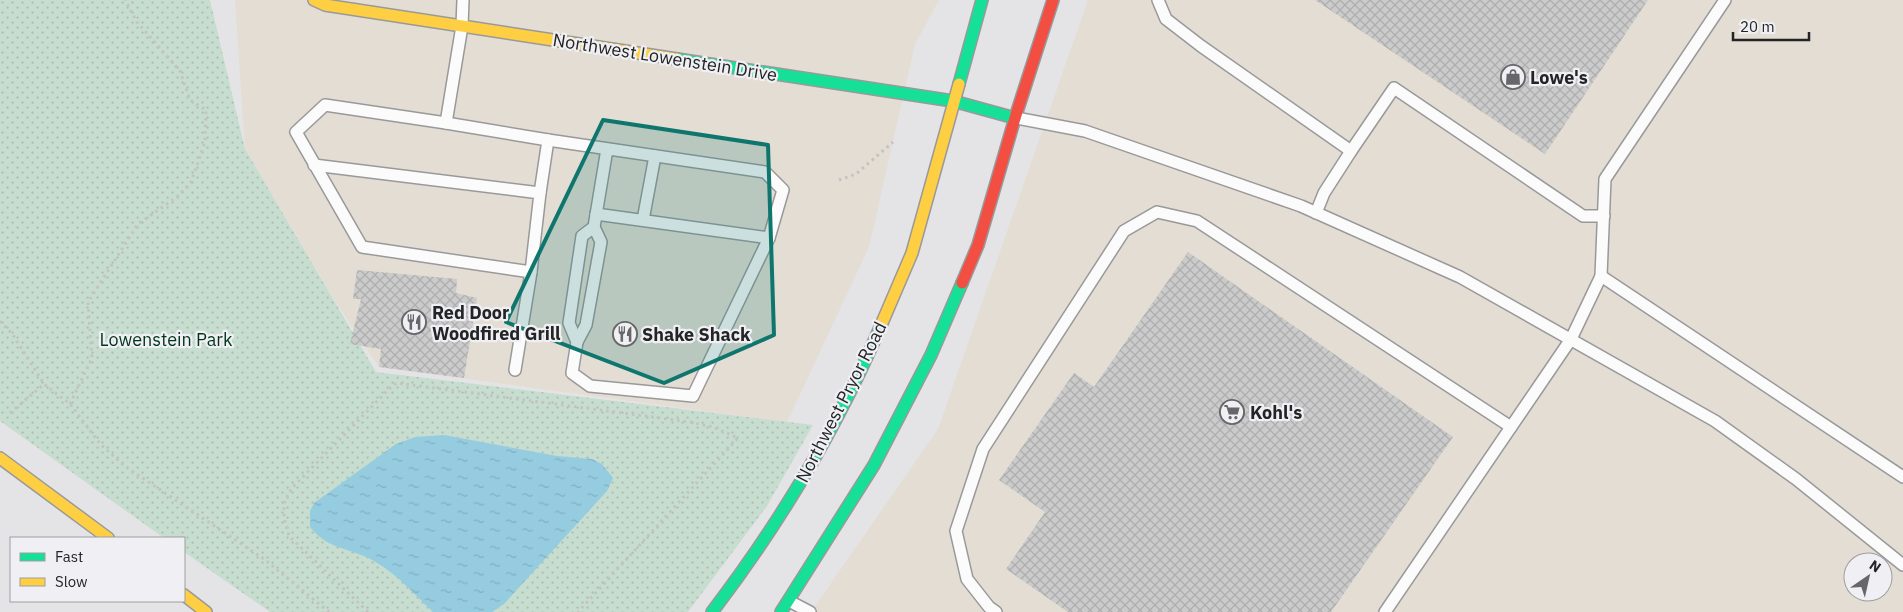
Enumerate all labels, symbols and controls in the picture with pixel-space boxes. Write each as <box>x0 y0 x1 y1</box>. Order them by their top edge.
scale bar <box>1733 10 1809 42</box>
text: 20 m <box>1740 17 1775 36</box>
street label: Northwest Lowenstein Drive <box>551 28 779 86</box>
shop icon: Lowe's <box>1500 64 1526 90</box>
place label: Lowe's <box>1530 66 1588 89</box>
place label: Red Door Woodfired Grill <box>432 301 561 345</box>
restaurant icon: Red Door Woodfired Grill <box>401 309 427 335</box>
street label: Northwest Pryor Road <box>790 318 892 486</box>
restaurant icon: Shake Shack <box>612 321 638 347</box>
place label: Shake Shack <box>642 323 751 346</box>
park label: Lowenstein Park <box>100 328 233 351</box>
supermarket icon: Kohl's <box>1219 399 1245 425</box>
place label: Kohl's <box>1250 401 1302 424</box>
legend <box>10 537 185 602</box>
text: Fast <box>55 547 83 566</box>
north arrow <box>1843 552 1893 602</box>
text: N <box>1866 556 1885 577</box>
text: Slow <box>55 572 88 591</box>

